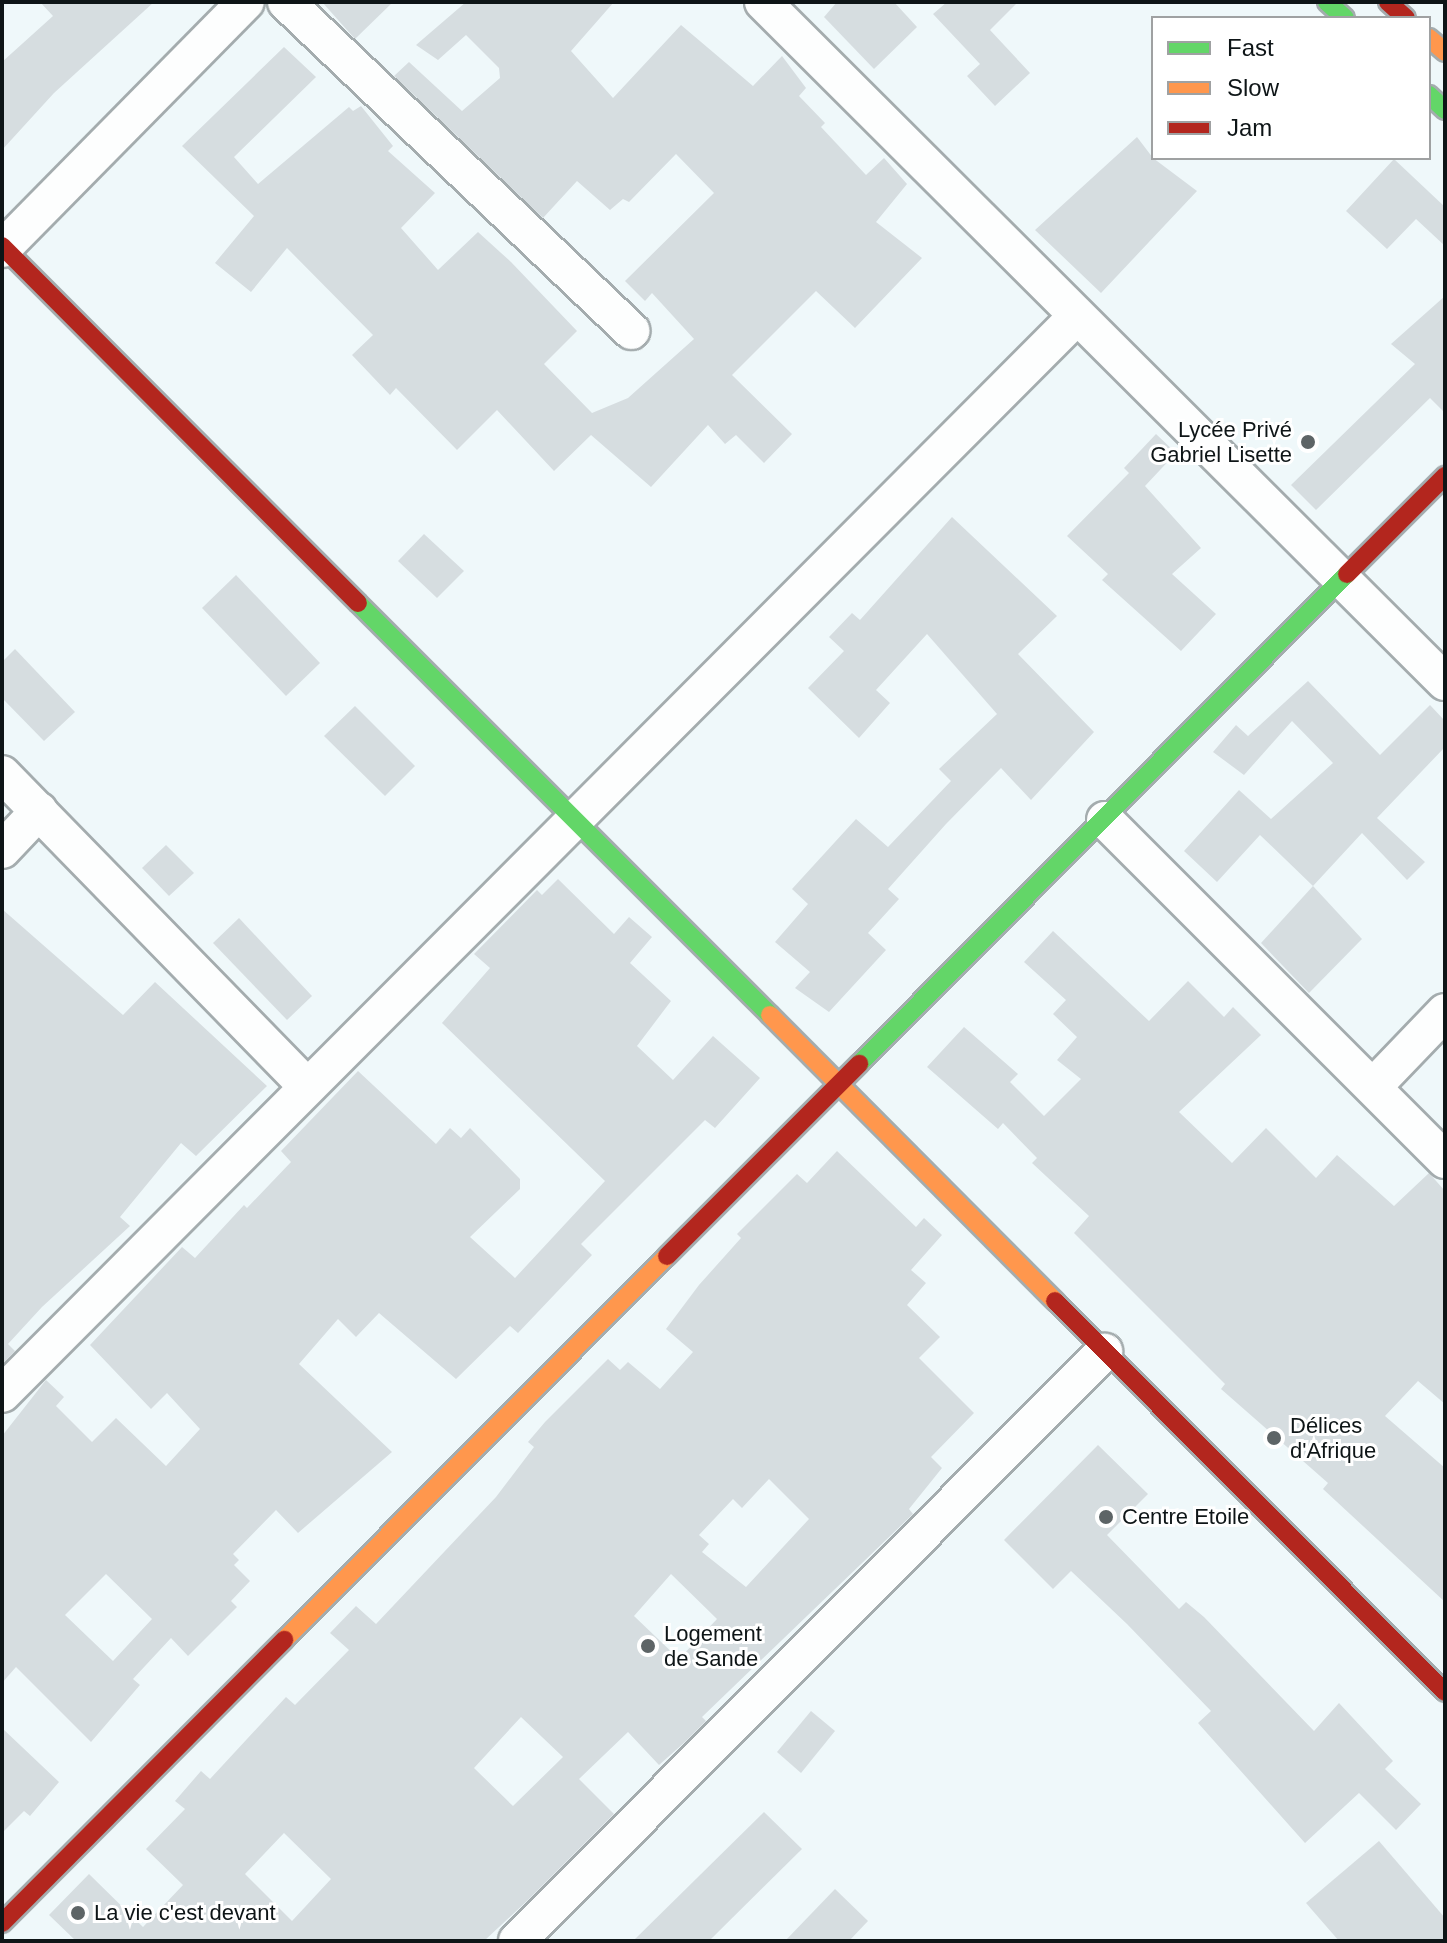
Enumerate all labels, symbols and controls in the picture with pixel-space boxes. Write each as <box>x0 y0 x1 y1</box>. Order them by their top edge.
legend <box>1151 16 1431 160</box>
text: Fast <box>1227 34 1274 61</box>
text: Slow <box>1227 74 1279 101</box>
text: Jam <box>1227 114 1272 141</box>
place label: Lycée Privé Gabriel Lisette <box>1150 416 1292 468</box>
marker: Lycée Privé Gabriel Lisette <box>1299 433 1317 451</box>
place label: Délices d'Afrique <box>1290 1412 1376 1464</box>
marker: Délices d'Afrique <box>1265 1429 1283 1447</box>
place label: Centre Etoile <box>1122 1504 1249 1530</box>
marker: Centre Etoile <box>1097 1508 1115 1526</box>
place label: Logement de Sande <box>664 1620 762 1672</box>
marker: Logement de Sande <box>639 1637 657 1655</box>
place label: La vie c'est devant <box>94 1900 276 1926</box>
marker: La vie c'est devant <box>69 1904 87 1922</box>

